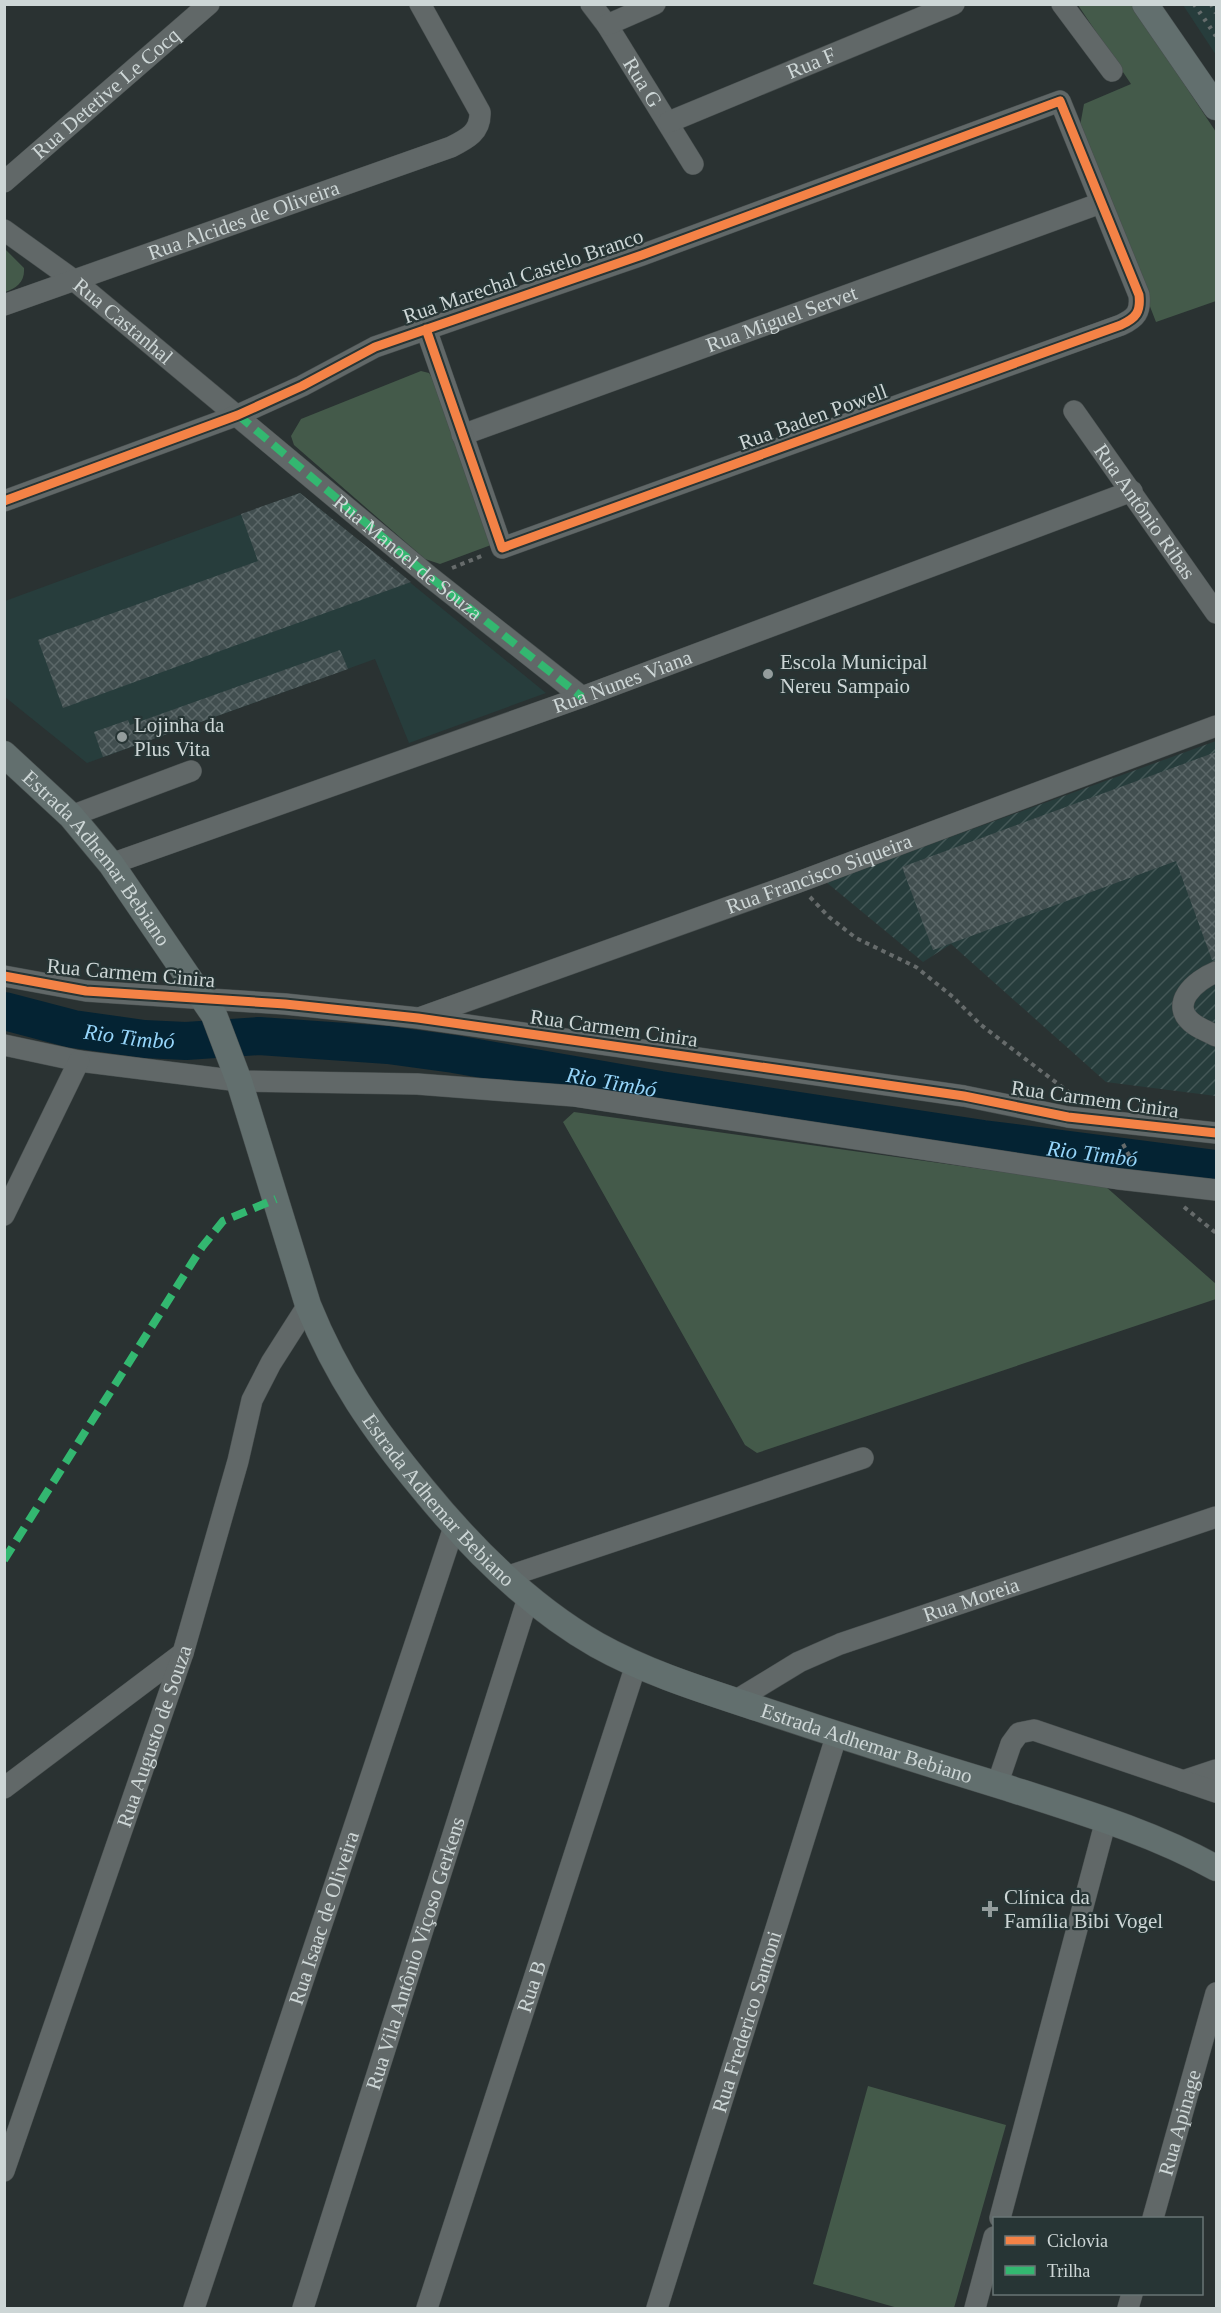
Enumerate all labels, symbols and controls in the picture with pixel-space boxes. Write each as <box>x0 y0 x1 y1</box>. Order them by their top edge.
street label: Rua Detetive Le Cocq <box>27 23 185 164</box>
street label: Rua F <box>783 42 839 84</box>
street label: Rua G <box>618 53 667 112</box>
street label: Rua Alcides de Oliveira <box>145 175 343 265</box>
street label: Rua Marechal Castelo Branco <box>400 224 646 328</box>
street label: Rua Castanhal <box>69 273 178 369</box>
street label: Rua Miguel Servet <box>703 281 860 357</box>
street label: Rua Baden Powell <box>735 379 891 455</box>
street label: Rua Antônio Ribas <box>1089 439 1201 584</box>
street label: Rua Manoel de Souza <box>329 490 487 626</box>
street label: Rua Nunes Viana <box>550 645 696 718</box>
place label: Escola Municipal Nereu Sampaio <box>780 650 928 698</box>
marker: Escola Municipal Nereu Sampaio <box>761 667 775 681</box>
place label: Lojinha da Plus Vita <box>134 713 225 761</box>
marker: Lojinha da Plus Vita <box>115 730 129 744</box>
street label: Estrada Adhemar Bebiano <box>18 765 175 950</box>
street label: Rua Francisco Siqueira <box>723 829 916 919</box>
street label: Rua Carmem Cinira <box>46 954 217 992</box>
street label: Rua Carmem Cinira <box>529 1004 700 1052</box>
water label: Rio Timbó <box>81 1018 175 1053</box>
water label: Rio Timbó <box>563 1061 658 1102</box>
street label: Rua Carmem Cinira <box>1010 1075 1181 1123</box>
water label: Rio Timbó <box>1044 1135 1139 1171</box>
street label: Estrada Adhemar Bebiano <box>357 1409 519 1591</box>
street label: Rua Moreia <box>920 1572 1023 1627</box>
street label: Rua Augusto de Souza <box>112 1642 197 1830</box>
street label: Estrada Adhemar Bebiano <box>758 1698 975 1788</box>
street label: Rua Vila Antônio Viçoso Gerkens <box>361 1814 470 2093</box>
street label: Rua Isaac de Oliveira <box>284 1828 364 2008</box>
place label: Clínica da Família Bibi Vogel <box>1004 1885 1163 1933</box>
marker: Clínica da Família Bibi Vogel <box>981 1900 999 1918</box>
street label: Rua Frederico Santoni <box>707 1928 787 2116</box>
street label: Rua B <box>512 1958 551 2016</box>
street label: Rua Apinage <box>1153 2067 1206 2178</box>
legend <box>993 2217 1203 2295</box>
text: Ciclovia <box>1047 2231 1108 2251</box>
text: Trilha <box>1047 2261 1090 2281</box>

